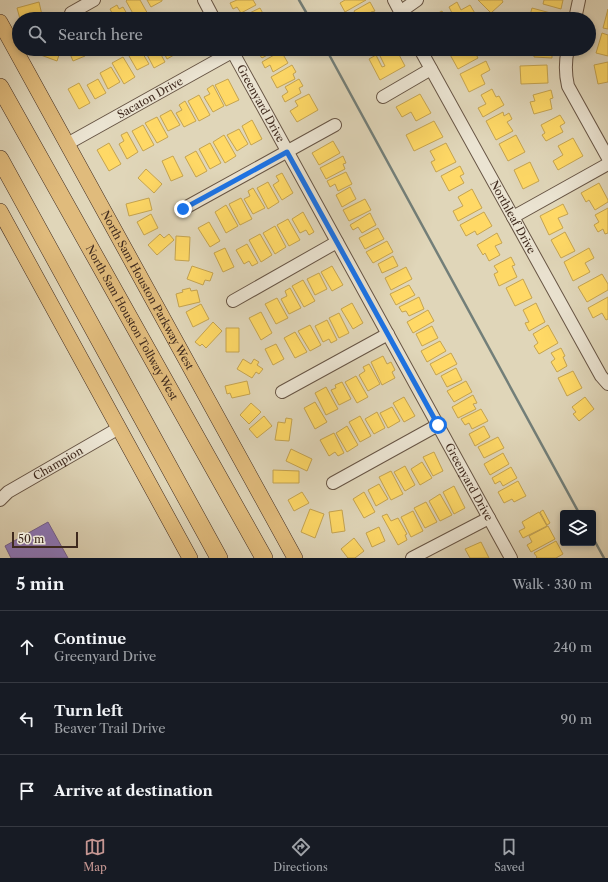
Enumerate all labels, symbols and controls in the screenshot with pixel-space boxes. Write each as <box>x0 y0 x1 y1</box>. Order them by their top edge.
search box <box>12 12 596 56</box>
icon: search <box>26 23 48 45</box>
text: Search here <box>58 25 143 44</box>
street label: Greenyard Drive <box>234 62 288 145</box>
street label: Sacaton Drive <box>115 74 185 122</box>
street label: Northleaf Drive <box>487 178 539 256</box>
route end <box>174 200 192 218</box>
street label: North Sam Houston Parkway West <box>98 208 197 372</box>
street label: North Sam Houston Tollway West <box>83 242 181 403</box>
route start <box>429 416 447 434</box>
street label: Greenyard Drive <box>442 440 496 523</box>
street label: Champion <box>31 443 85 483</box>
map controls <box>560 510 596 546</box>
button: layers <box>560 510 596 546</box>
scale bar <box>12 530 78 549</box>
text: 50 m <box>18 532 44 546</box>
text: 5 min <box>16 574 64 594</box>
text: Walk · 330 m <box>512 576 592 592</box>
text: Continue <box>54 629 126 648</box>
icon: ahead <box>16 636 38 658</box>
text: 240 m <box>553 639 592 655</box>
text: Greenyard Drive <box>54 648 156 664</box>
text: Turn left <box>54 701 123 720</box>
icon: left <box>16 708 38 730</box>
text: 90 m <box>561 711 592 727</box>
text: Beaver Trail Drive <box>54 720 165 736</box>
icon: arrive <box>16 780 38 802</box>
text: Arrive at destination <box>54 781 213 800</box>
tab: Map <box>83 836 107 874</box>
tab: Directions <box>273 836 328 874</box>
tab: Saved <box>494 836 525 874</box>

